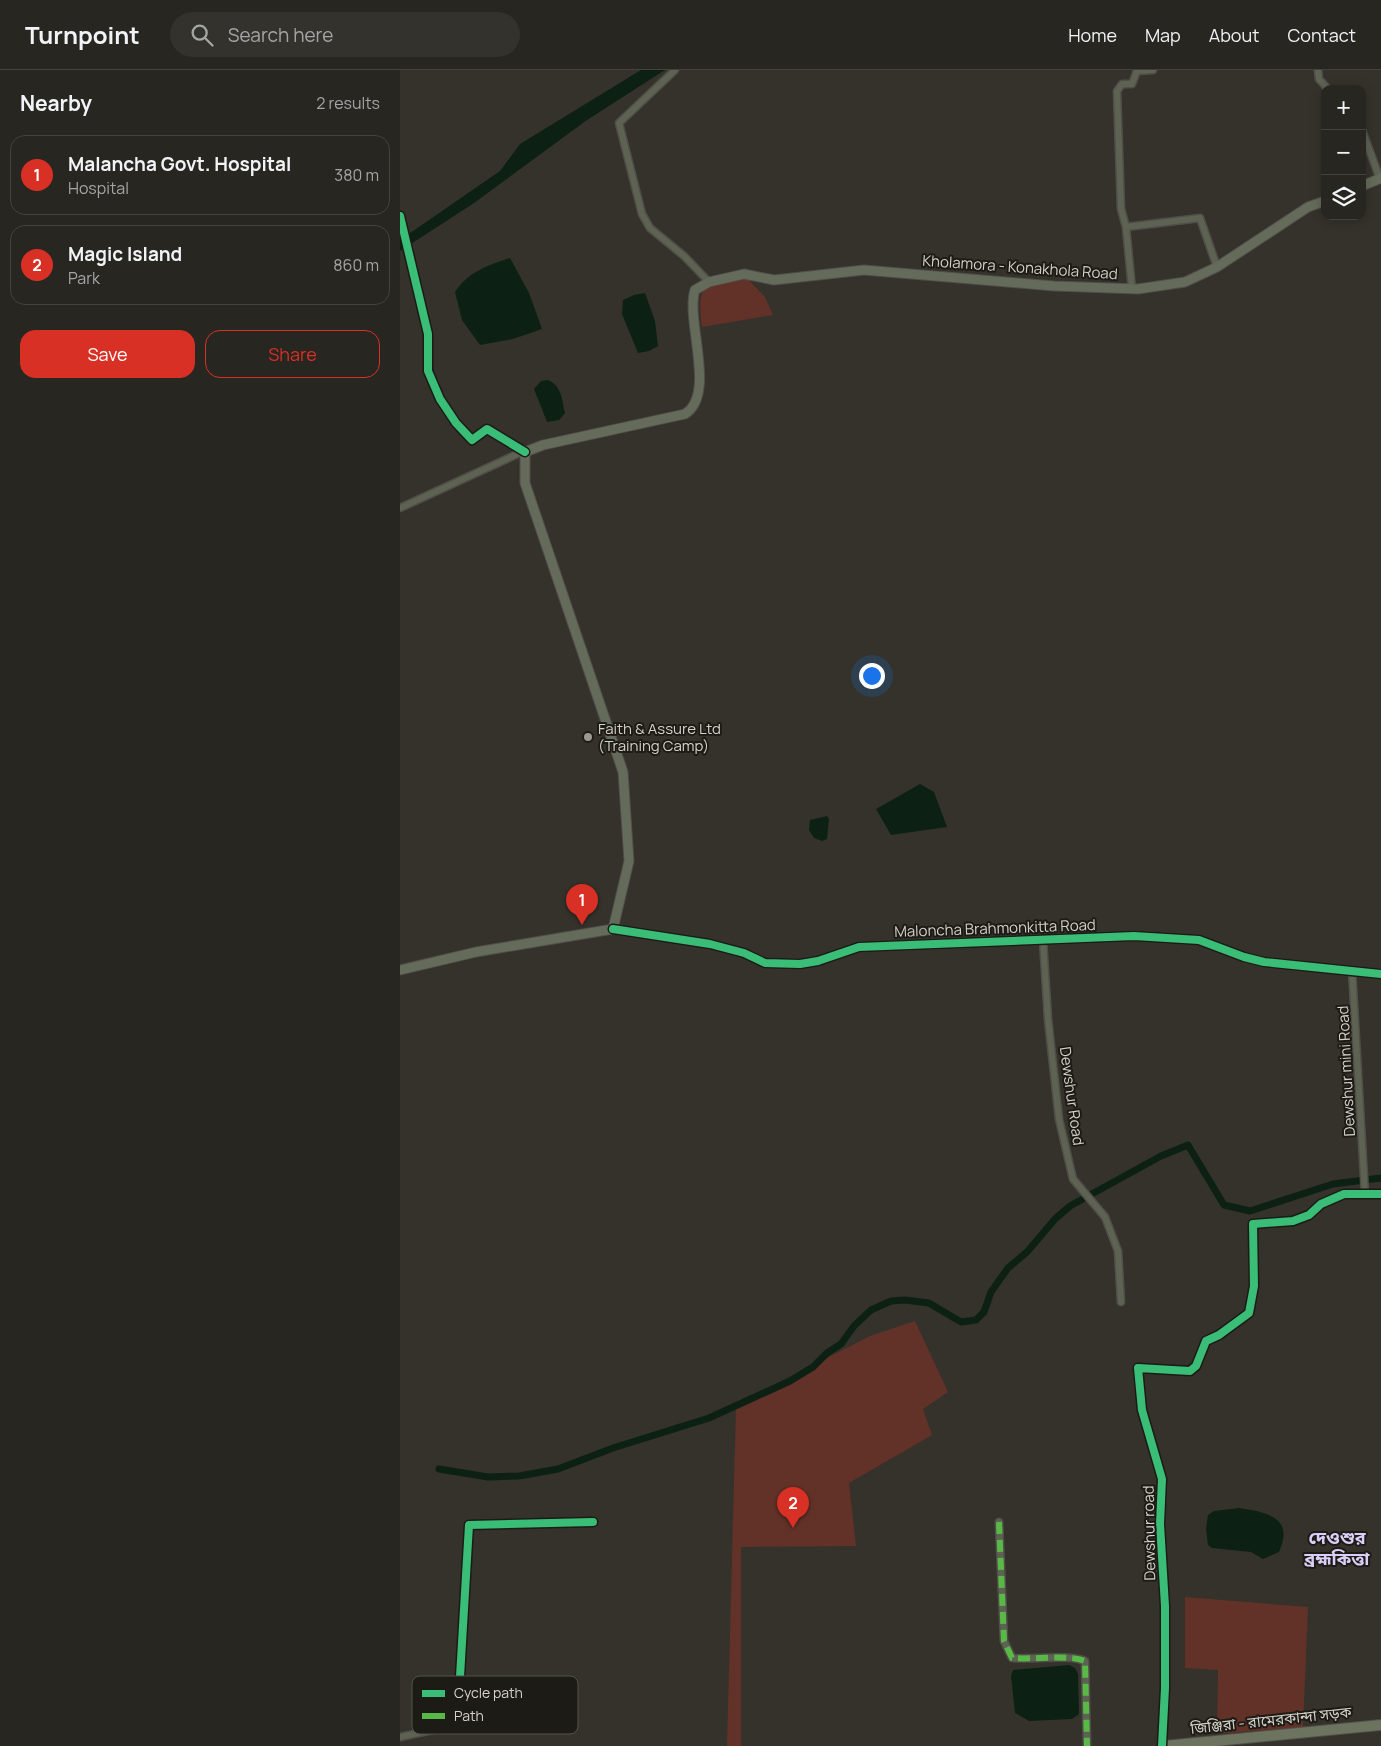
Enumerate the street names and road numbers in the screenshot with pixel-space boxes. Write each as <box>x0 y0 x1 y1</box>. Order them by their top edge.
street label: Kholamora - Konakhola Road <box>922 250 1118 284</box>
street label: Maloncha Brahmonkitta Road <box>894 914 1096 942</box>
street label: Dewshur mini Road <box>1332 1005 1360 1137</box>
street label: Dewshur Road <box>1055 1045 1089 1147</box>
street label: Dewshur road <box>1138 1485 1160 1581</box>
street label: জিঞ্জিরা - রামেরকান্দা সড়ক <box>1188 1701 1354 1739</box>

